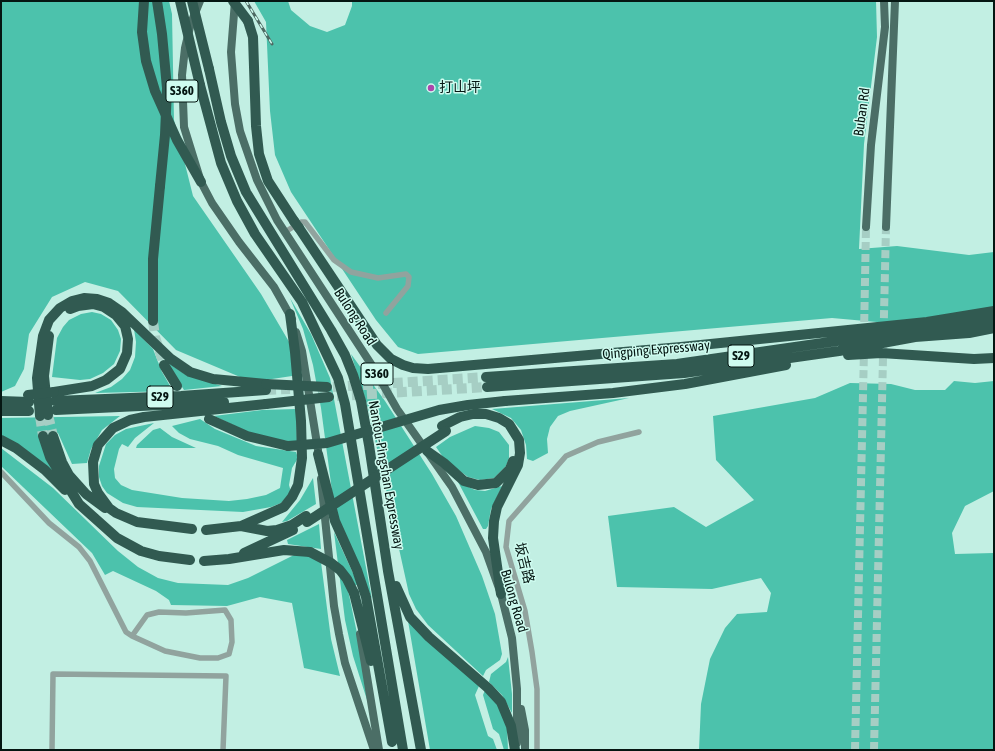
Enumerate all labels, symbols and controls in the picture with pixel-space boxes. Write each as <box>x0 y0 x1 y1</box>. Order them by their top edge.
road number: S360 <box>166 80 198 102</box>
place label: 打山坪 <box>439 80 481 96</box>
marker: 打山坪 <box>426 83 436 93</box>
street label: Buban Rd <box>850 87 874 137</box>
street label: Bulong Road <box>330 285 380 349</box>
street label: Qingping Expressway <box>602 337 710 363</box>
road number: S29 <box>728 345 754 367</box>
road number: S360 <box>361 363 393 385</box>
road number: S29 <box>147 386 173 408</box>
street label: Nantou-Pingshan Expressway <box>365 399 407 551</box>
street label: 坂吉路 <box>511 541 537 585</box>
street label: Bulong Road <box>497 567 531 635</box>

